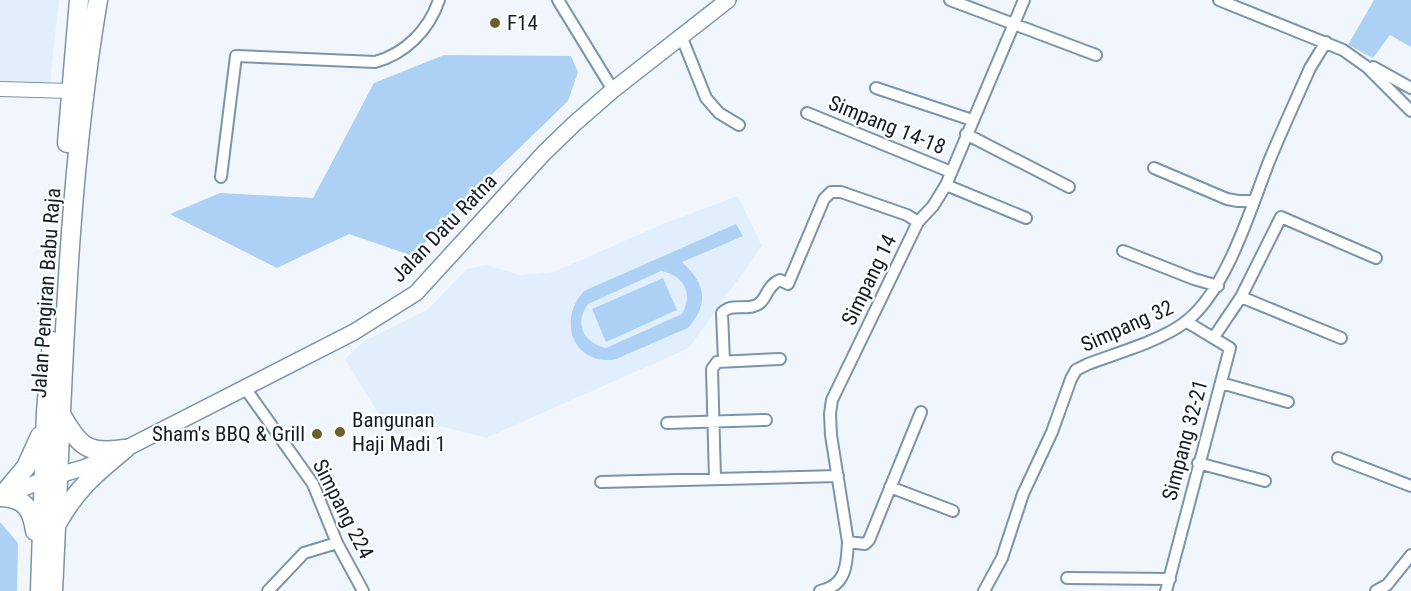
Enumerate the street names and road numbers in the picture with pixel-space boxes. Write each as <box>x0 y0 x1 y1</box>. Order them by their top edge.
street label: Simpang 14-18 <box>825 91 949 159</box>
street label: Jalan Datu Ratna <box>386 169 502 287</box>
street label: Jalan Pengiran Babu Raja <box>27 187 65 399</box>
street label: Simpang 14 <box>837 231 901 329</box>
street label: Simpang 32 <box>1077 295 1177 357</box>
street label: Simpang 32-21 <box>1157 377 1213 503</box>
street label: Simpang 224 <box>308 455 378 563</box>

